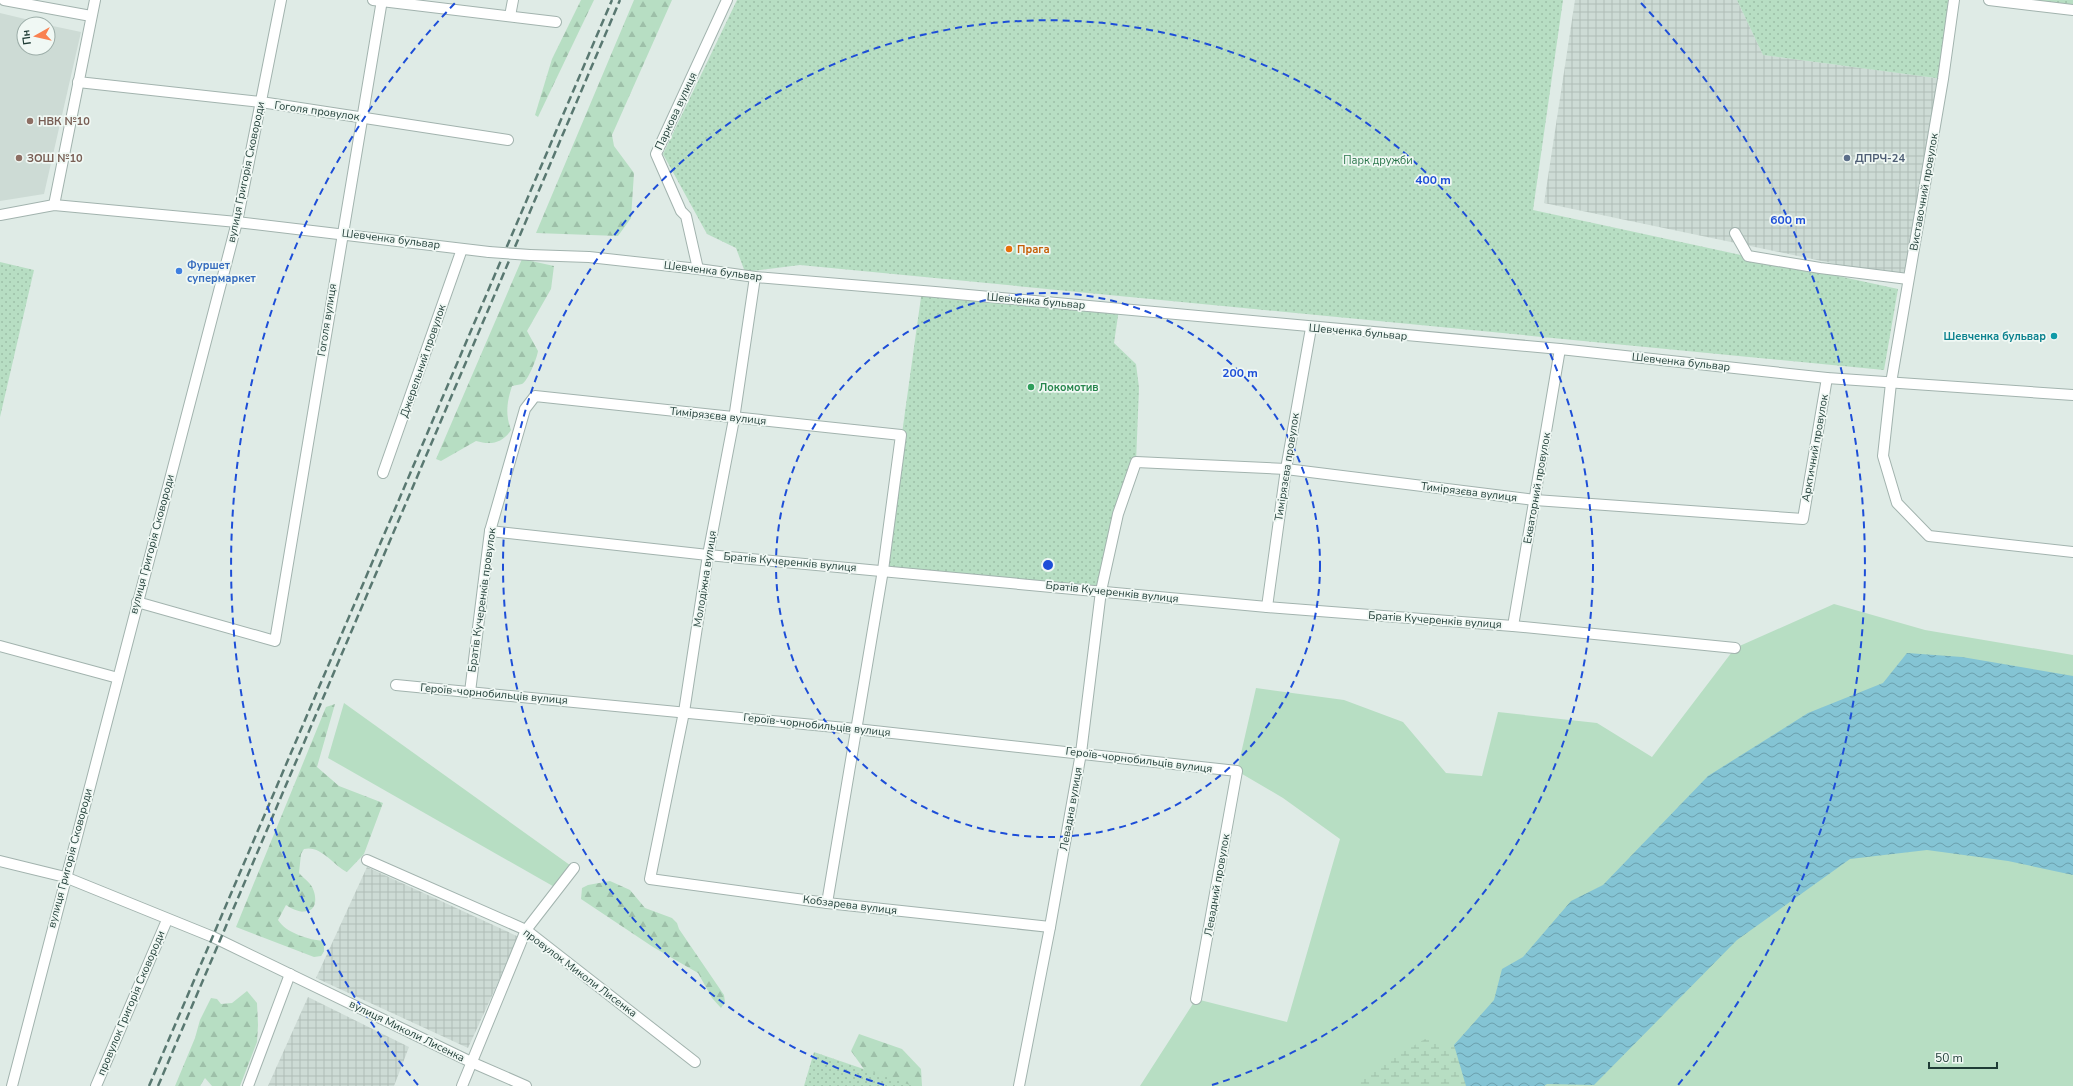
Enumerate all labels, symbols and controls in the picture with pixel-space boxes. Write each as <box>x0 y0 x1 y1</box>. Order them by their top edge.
north arrow <box>16 16 56 56</box>
text: Пн <box>18 29 35 46</box>
street label: Паркова вулиця <box>651 70 701 152</box>
street label: Гоголя провулок <box>273 98 361 124</box>
street label: вулиця Григорія Сковороди <box>224 100 268 244</box>
place label: НВК №10 <box>38 114 90 129</box>
marker: НВК №10 <box>25 116 35 126</box>
street label: Виставочний провулок <box>1906 132 1942 252</box>
place label: ЗОШ №10 <box>27 151 83 166</box>
place label: ДПРЧ-24 <box>1855 151 1905 166</box>
marker: ЗОШ №10 <box>14 153 24 163</box>
park label: Парк дружби <box>1343 153 1413 168</box>
marker: ДПРЧ-24 <box>1842 153 1852 163</box>
text: 400 m <box>1415 172 1451 188</box>
text: 600 m <box>1770 212 1806 228</box>
street label: Шевченка бульвар <box>341 226 441 252</box>
place label: Прага <box>1017 242 1050 257</box>
marker: Прага <box>1004 244 1014 254</box>
place label: Фуршет супермаркет <box>187 258 257 286</box>
street label: Шевченка бульвар <box>663 258 763 284</box>
marker: Фуршет супермаркет <box>174 266 184 276</box>
street label: Гоголя вулиця <box>314 282 340 357</box>
street label: Шевченка бульвар <box>986 289 1086 313</box>
street label: Джерельний провулок <box>397 302 450 420</box>
street label: Шевченка бульвар <box>1308 320 1408 344</box>
place label: Шевченка бульвар <box>1944 329 2046 344</box>
marker: Шевченка бульвар <box>2049 331 2059 341</box>
street label: Шевченка бульвар <box>1631 349 1731 375</box>
text: 200 m <box>1222 365 1258 381</box>
place label: Локомотив <box>1039 380 1099 395</box>
marker: Локомотив <box>1026 382 1036 392</box>
street label: Арктичний провулок <box>1798 393 1832 503</box>
street label: Тимірязєва вулиця <box>669 403 767 429</box>
street label: Тимірязєва провулок <box>1271 412 1303 522</box>
street label: Екваторний провулок <box>1520 431 1554 545</box>
street label: вулиця Григорія Сковороди <box>126 473 178 615</box>
street label: Тимірязєва вулиця <box>1420 479 1518 505</box>
street label: Братів Кучеренків провулок <box>464 527 500 673</box>
street label: Молодіжна вулиця <box>690 529 720 628</box>
street label: Братів Кучеренків вулиця <box>723 549 857 575</box>
centre of rings <box>1041 558 1055 572</box>
street label: Братів Кучеренків вулиця <box>1045 578 1179 606</box>
street label: Братів Кучеренків вулиця <box>1368 608 1502 632</box>
street label: Героїв-чорнобильців вулиця <box>420 680 568 708</box>
street label: Героїв-чорнобильців вулиця <box>743 710 891 740</box>
street label: Героїв-чорнобильців вулиця <box>1065 744 1213 776</box>
street label: Левадна вулиця <box>1056 766 1086 852</box>
street label: вулиця Григорія Сковороди <box>44 787 96 929</box>
street label: Левадний провулок <box>1201 832 1233 937</box>
street label: Кобзарева вулиця <box>802 892 898 918</box>
street label: провулок Миколи Лисенка <box>520 925 640 1021</box>
street label: провулок Григорія Сковороди <box>94 928 168 1078</box>
street label: вулиця Миколи Лисенка <box>347 996 467 1066</box>
scale bar <box>1929 1044 1997 1070</box>
text: 50 m <box>1935 1050 1963 1066</box>

